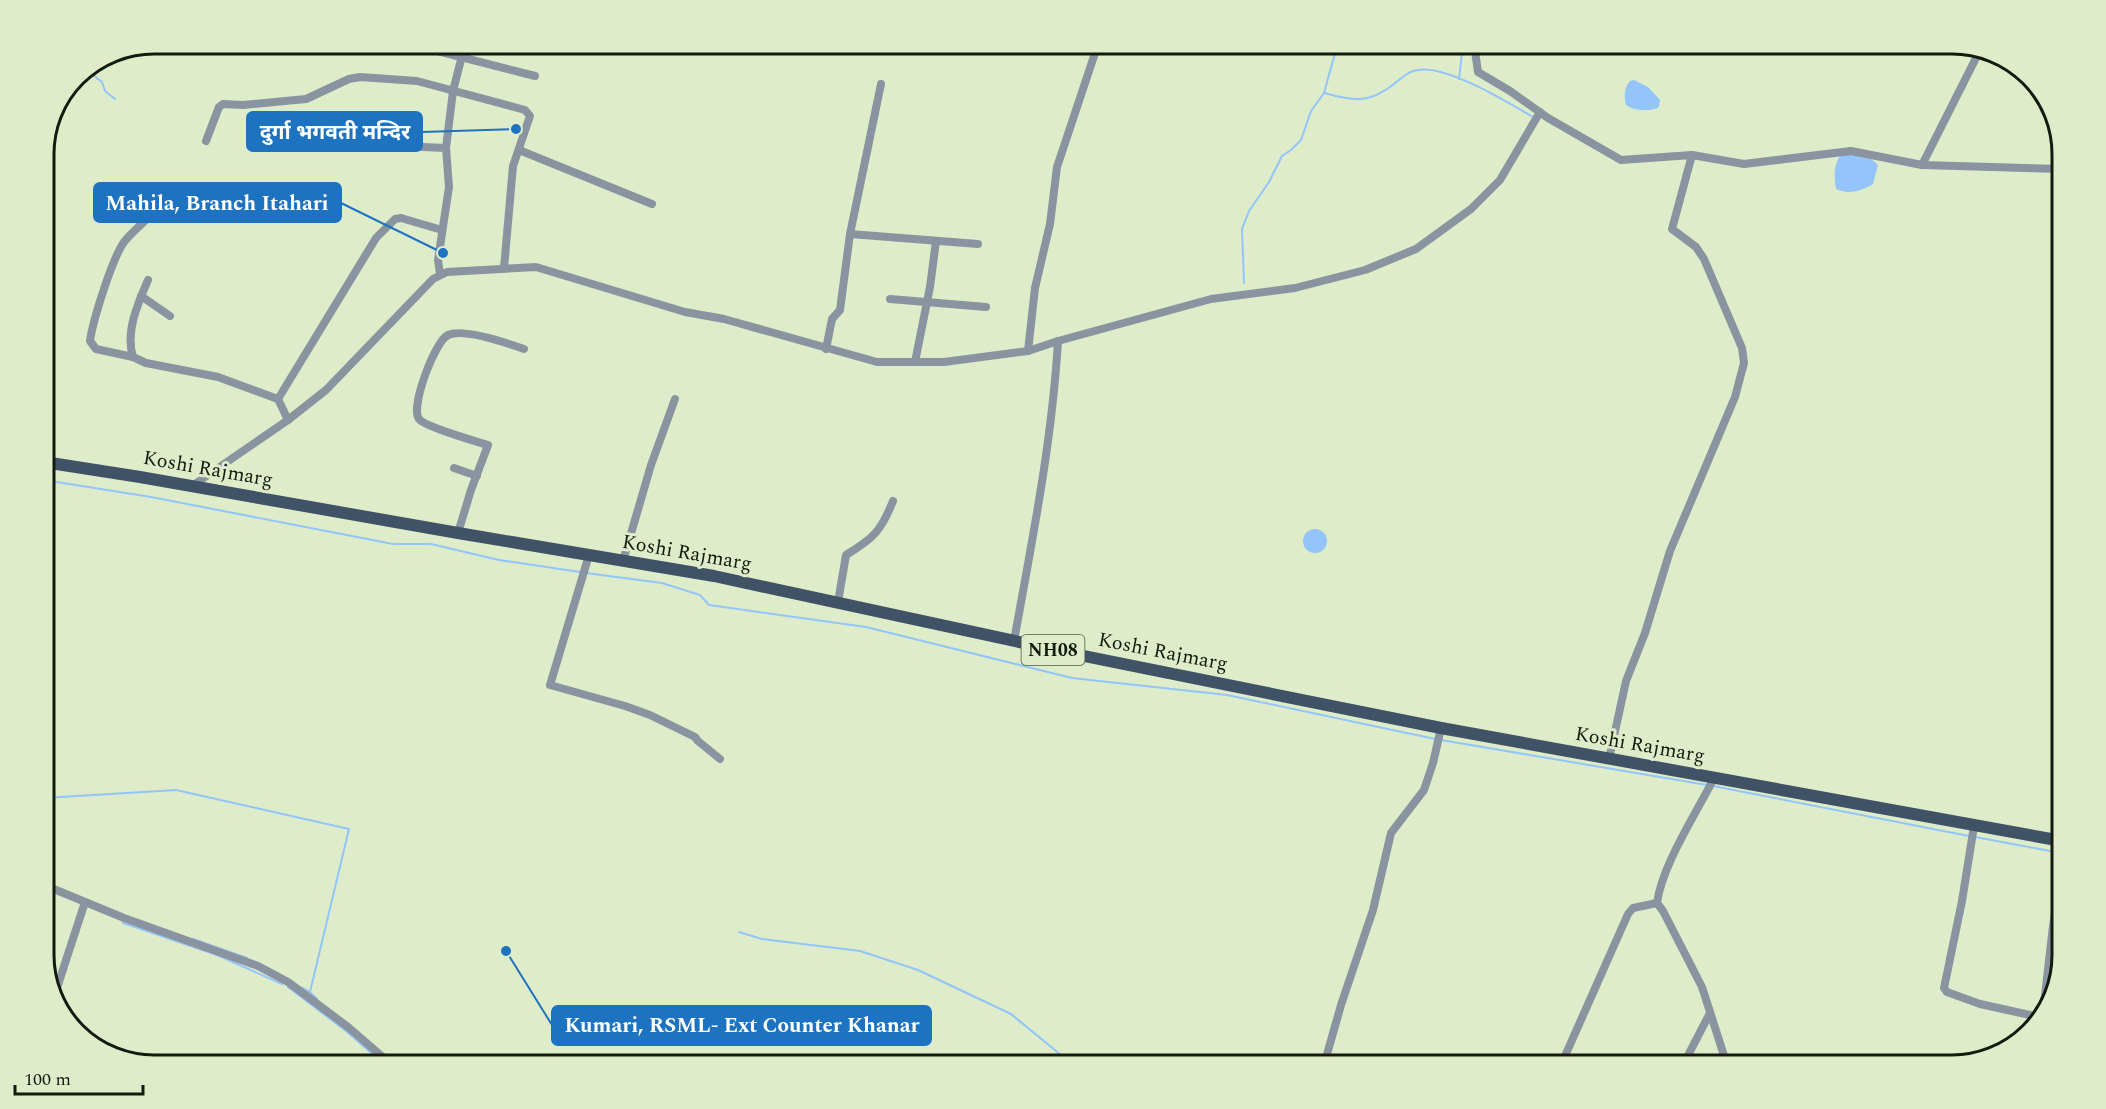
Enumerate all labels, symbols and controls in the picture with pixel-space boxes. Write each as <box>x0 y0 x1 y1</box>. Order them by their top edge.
callout: दुर्गा भगवती मन्दिर <box>247 112 422 151</box>
text: दुर्गा भगवती मन्दिर <box>260 117 411 149</box>
callout: Mahila, Branch Itahari <box>94 183 341 222</box>
text: Mahila, Branch Itahari <box>105 188 329 220</box>
street label: Koshi Rajmarg <box>141 443 275 495</box>
street label: Koshi Rajmarg <box>620 527 754 579</box>
street label: Koshi Rajmarg <box>1096 625 1230 679</box>
road number: NH08 <box>1022 635 1084 665</box>
street label: Koshi Rajmarg <box>1573 719 1707 771</box>
callout: Kumari, RSML- Ext Counter Khanar <box>552 1006 931 1045</box>
text: Kumari, RSML- Ext Counter Khanar <box>565 1010 920 1042</box>
scale bar <box>15 1058 142 1096</box>
text: 100 m <box>24 1066 71 1093</box>

